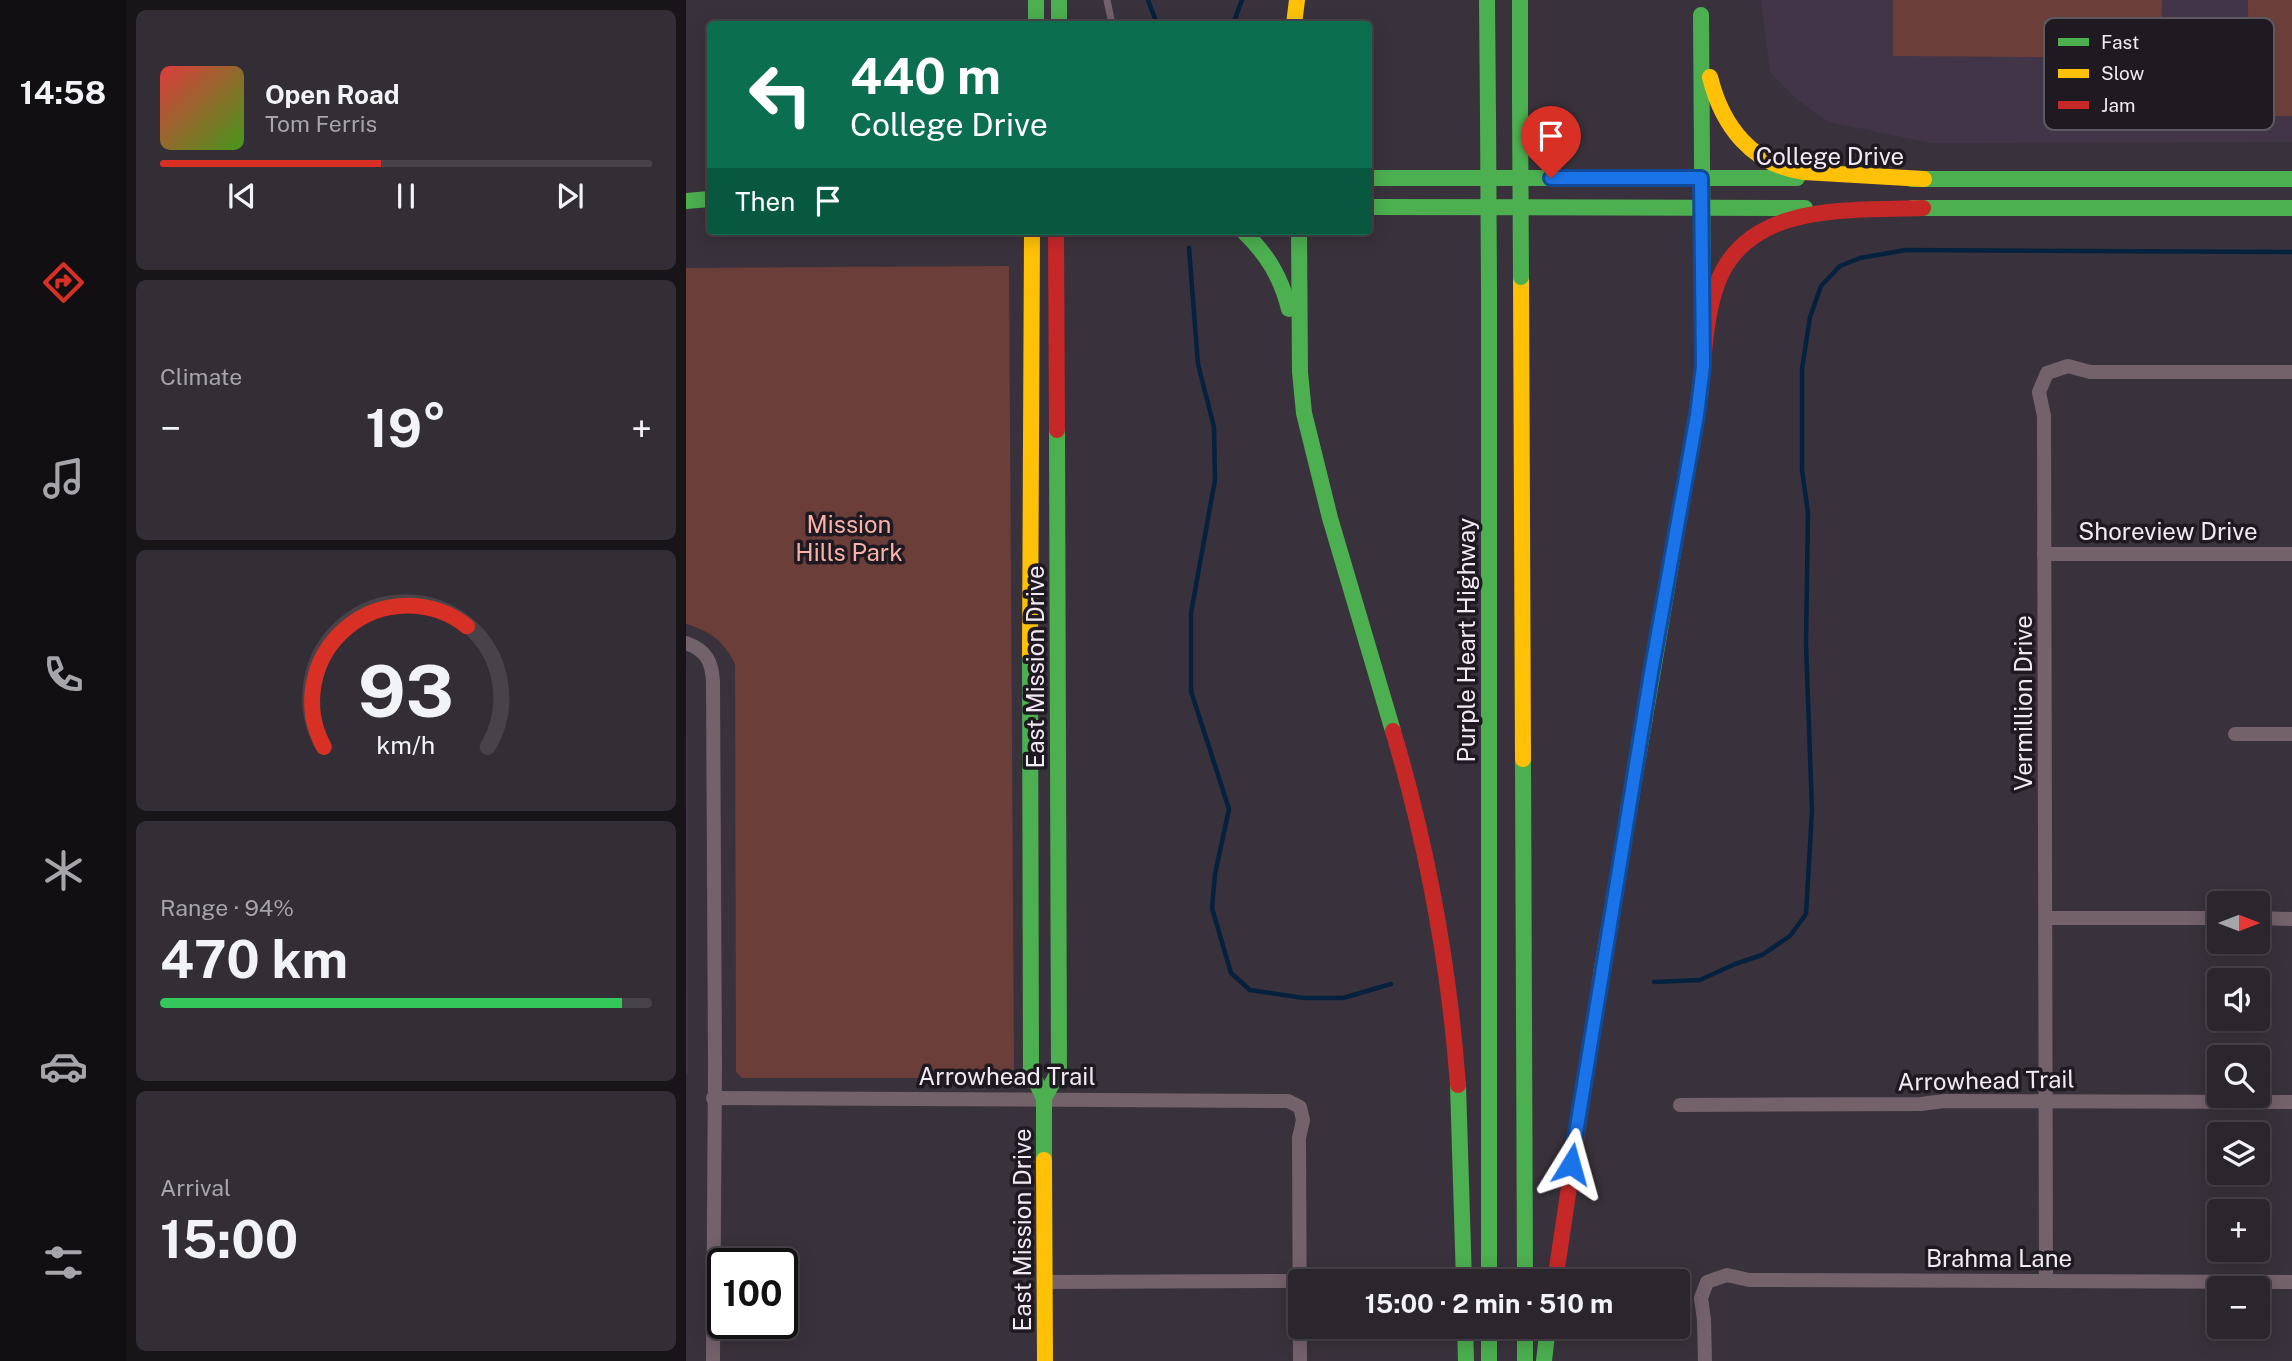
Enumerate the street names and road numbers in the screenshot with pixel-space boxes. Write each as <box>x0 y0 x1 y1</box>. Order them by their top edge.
street label: College Drive <box>1756 142 1904 170</box>
street label: Purple Heart Highway <box>1452 517 1480 762</box>
street label: Shoreview Drive <box>2078 517 2258 545</box>
street label: East Mission Drive <box>1021 566 1049 769</box>
street label: Vermillion Drive <box>2009 615 2037 791</box>
street label: Arrowhead Trail <box>918 1062 1096 1090</box>
street label: Arrowhead Trail <box>1897 1064 2075 1096</box>
street label: East Mission Drive <box>1008 1129 1036 1332</box>
street label: Brahma Lane <box>1926 1244 2072 1272</box>

